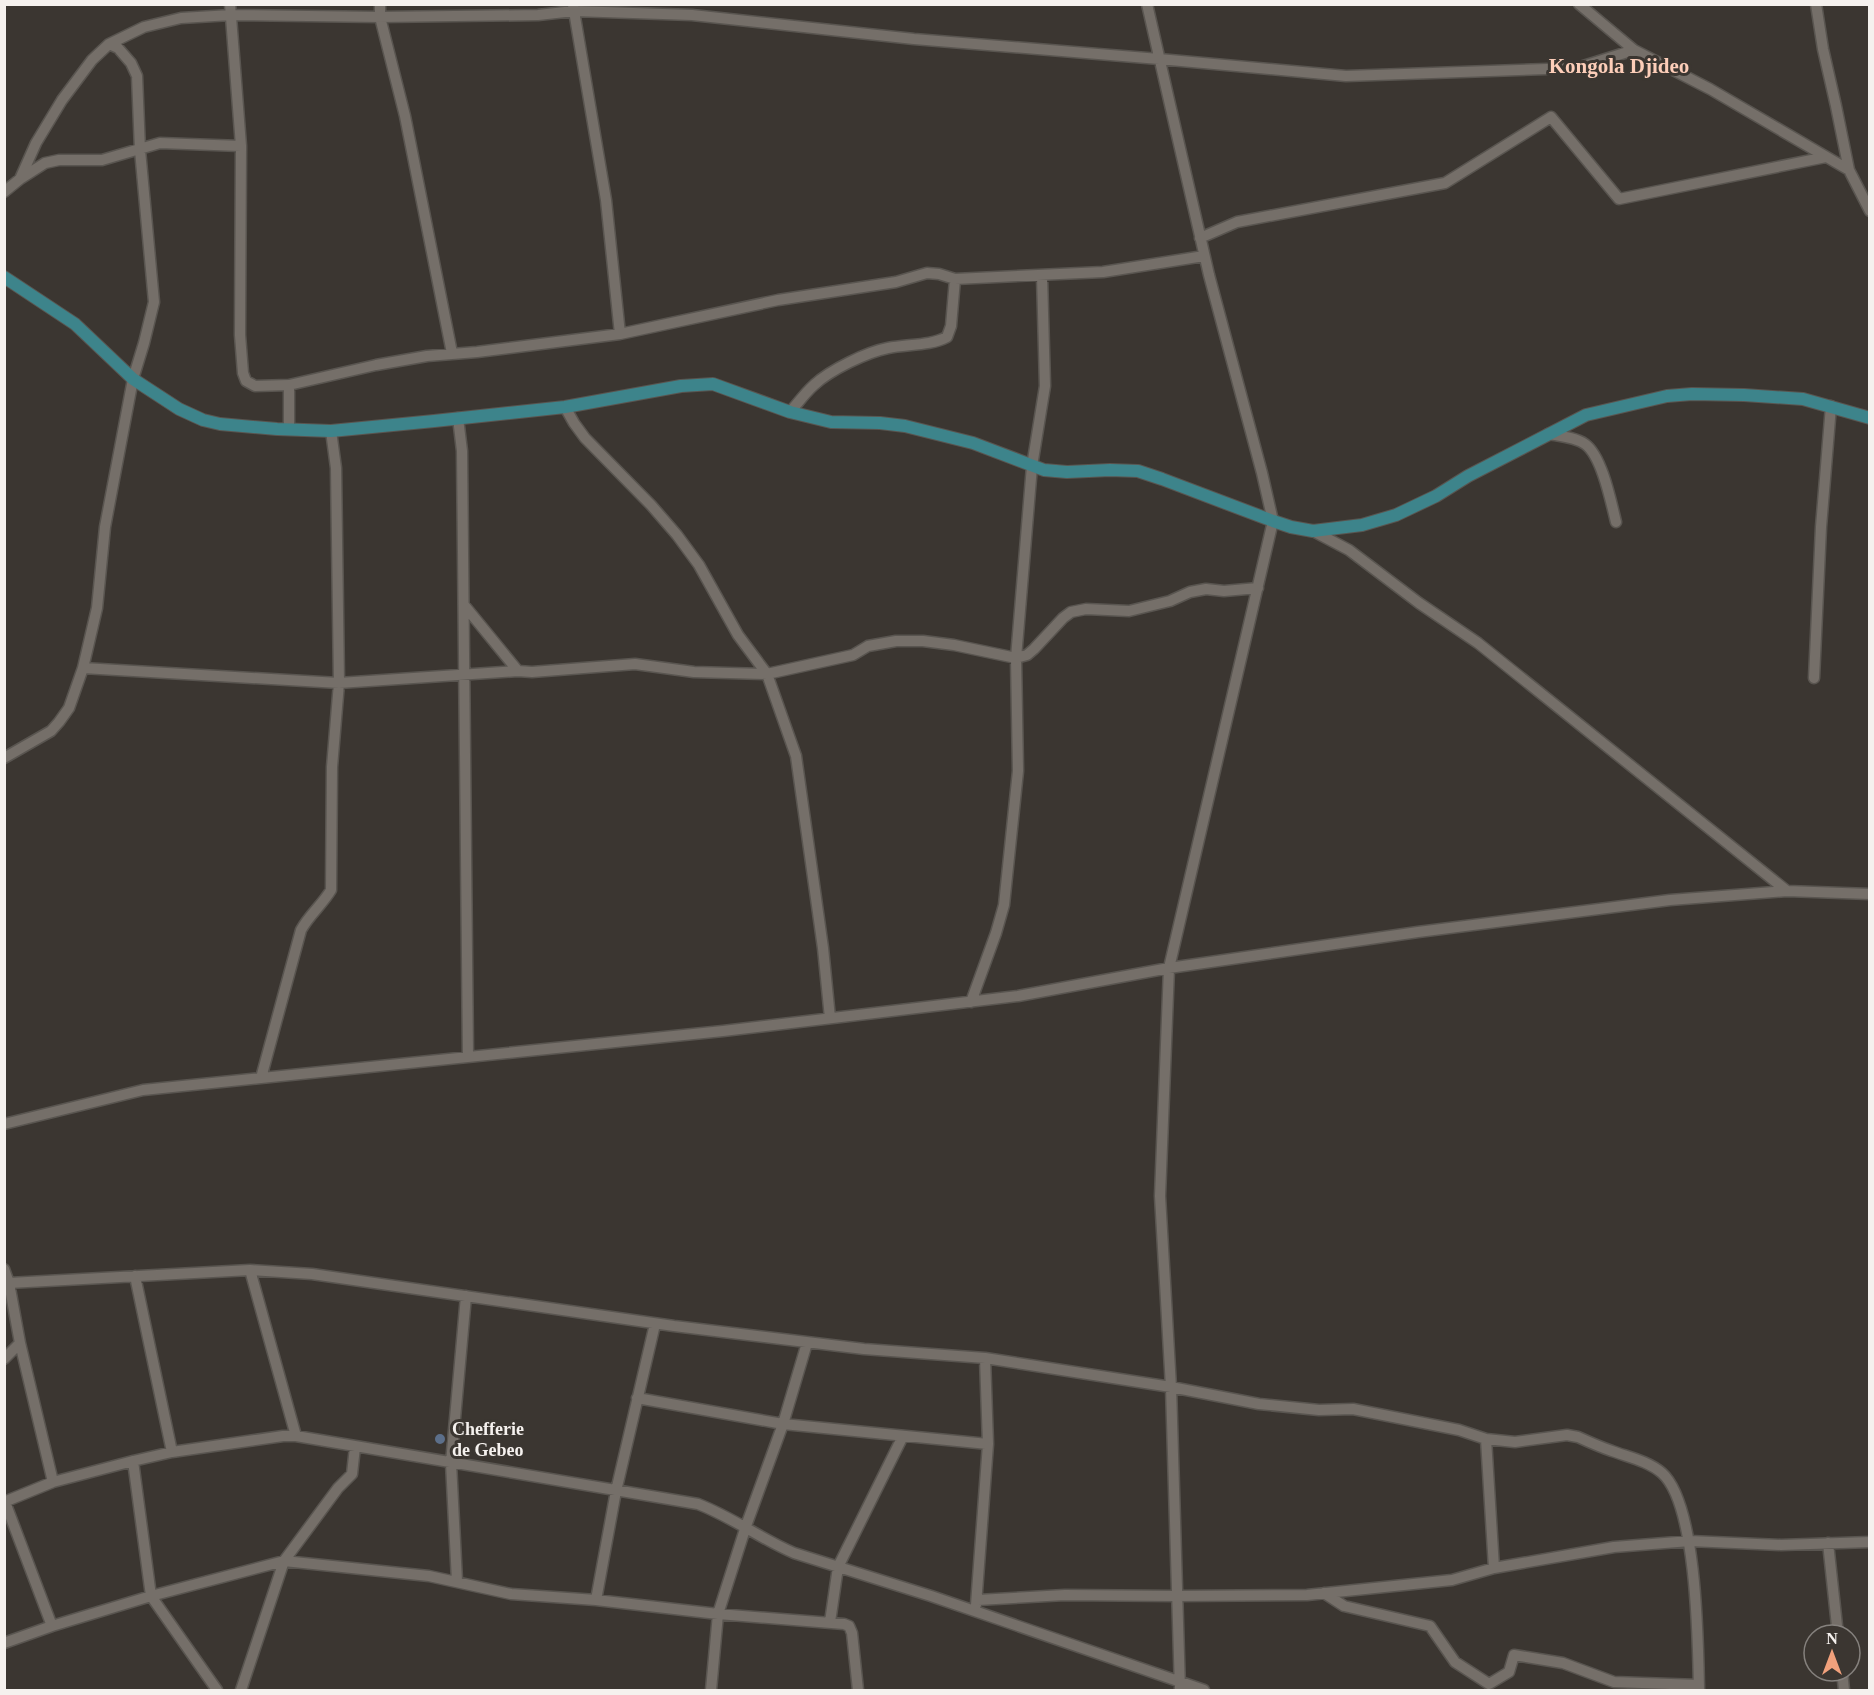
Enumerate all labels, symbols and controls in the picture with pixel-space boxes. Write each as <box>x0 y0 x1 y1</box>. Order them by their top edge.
district label: Kongola Djideo <box>1549 54 1689 78</box>
place label: Chefferie de Gebeo <box>452 1419 524 1460</box>
marker: Chefferie de Gebeo <box>433 1432 447 1446</box>
north arrow <box>1802 1623 1862 1683</box>
text: N <box>1826 1630 1838 1647</box>

